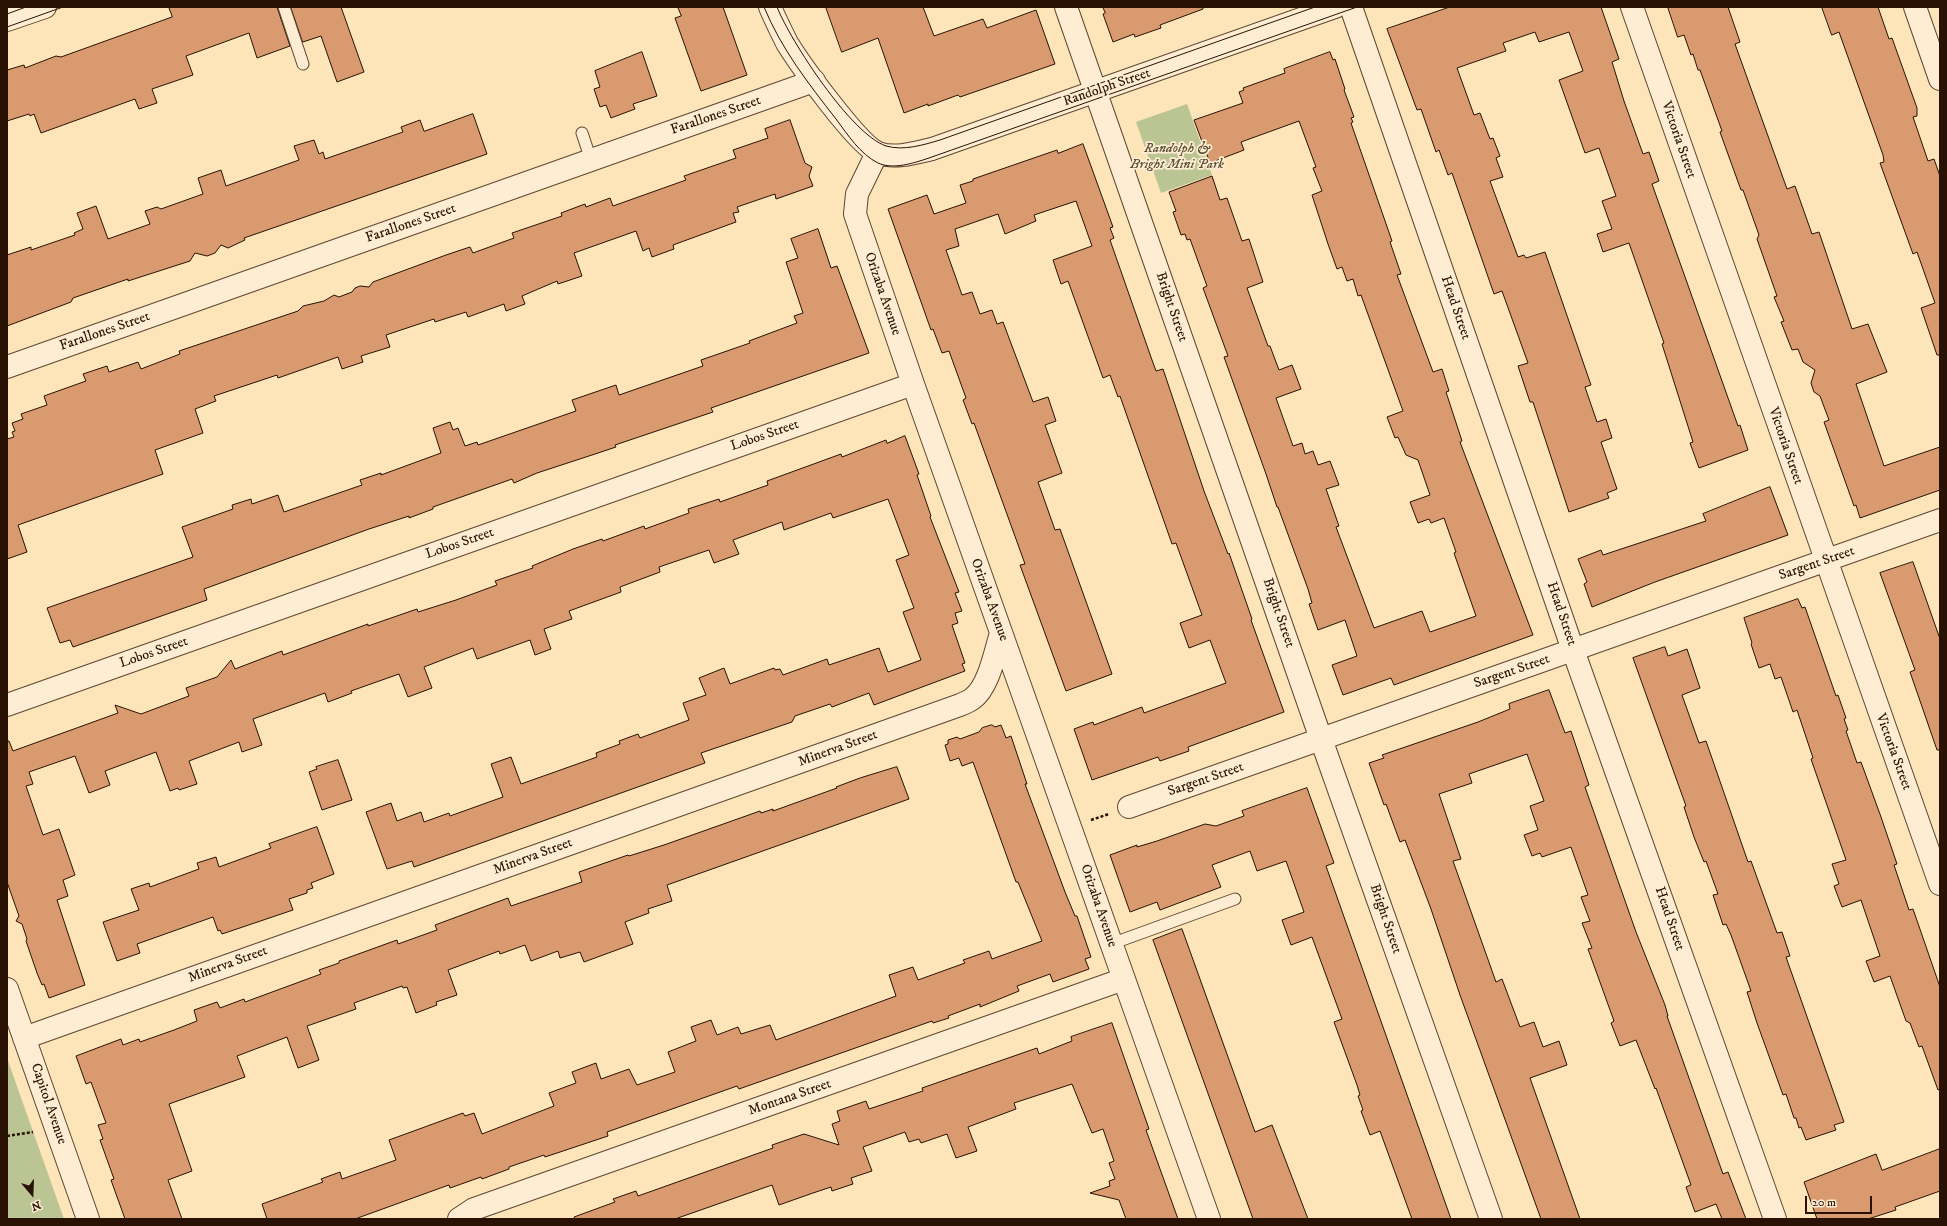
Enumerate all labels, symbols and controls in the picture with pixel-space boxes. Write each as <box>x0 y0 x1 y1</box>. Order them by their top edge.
street label: Randolph Street <box>1061 65 1153 111</box>
street label: Farallones Street <box>669 93 763 139</box>
street label: Victoria Street <box>1657 99 1699 181</box>
park label: Randolph & Bright Mini Park <box>1130 141 1224 174</box>
street label: Farallones Street <box>364 201 458 247</box>
street label: Orizaba Avenue <box>860 250 904 338</box>
street label: Bright Street <box>1151 270 1191 344</box>
street label: Head Street <box>1436 274 1474 342</box>
street label: Farallones Street <box>58 309 152 355</box>
street label: Victoria Street <box>1764 405 1806 487</box>
street label: Lobos Street <box>729 416 801 456</box>
street label: Lobos Street <box>424 524 496 564</box>
street label: Sargent Street <box>1777 543 1857 585</box>
street label: Orizaba Avenue <box>966 556 1012 644</box>
street label: Bright Street <box>1258 576 1298 650</box>
street label: Head Street <box>1542 580 1580 648</box>
street label: Lobos Street <box>118 633 190 673</box>
street label: Sargent Street <box>1472 651 1552 693</box>
street label: Victoria Street <box>1871 711 1915 793</box>
street label: Minerva Street <box>796 727 880 771</box>
street label: Sargent Street <box>1166 759 1246 801</box>
street label: Minerva Street <box>491 835 575 879</box>
street label: Orizaba Avenue <box>1076 862 1120 950</box>
street label: Bright Street <box>1365 882 1405 956</box>
street label: Head Street <box>1650 885 1688 953</box>
street label: Minerva Street <box>186 943 270 987</box>
street label: Capitol Avenue <box>26 1061 70 1147</box>
street label: Montana Street <box>746 1076 834 1120</box>
north arrow <box>12 1174 52 1214</box>
scale bar <box>1807 1188 1874 1214</box>
text: 20 m <box>1812 1195 1836 1210</box>
text: N <box>29 1197 42 1213</box>

